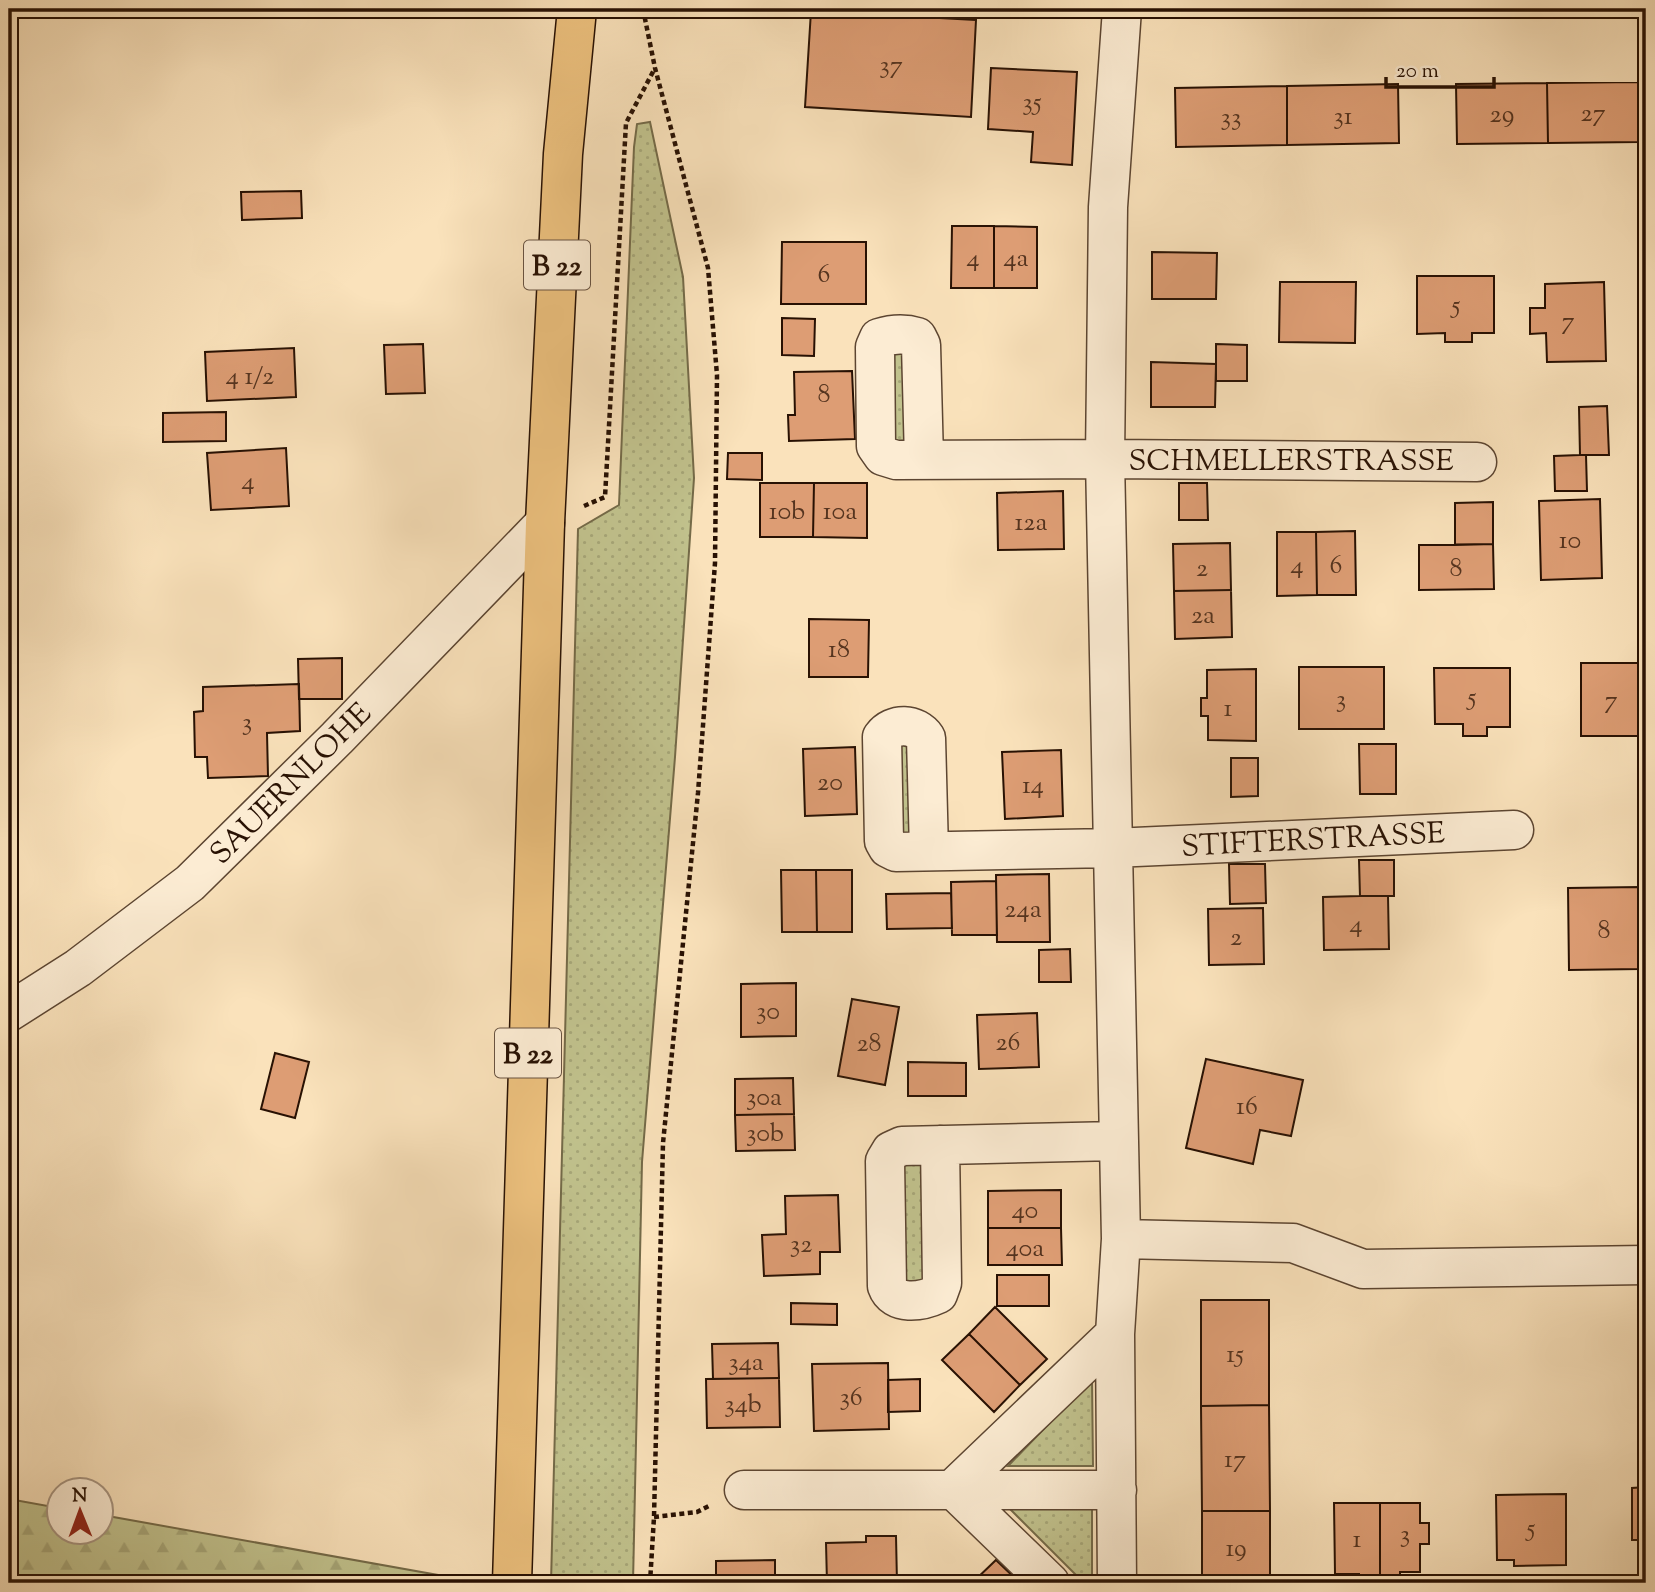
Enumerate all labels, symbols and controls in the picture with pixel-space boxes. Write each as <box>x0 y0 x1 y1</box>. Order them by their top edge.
scale bar <box>1386 46 1494 90</box>
house number: 37 <box>879 48 903 85</box>
text: 20 m <box>1396 57 1439 87</box>
house number: 35 <box>1022 85 1042 122</box>
house number: 27 <box>1580 96 1606 133</box>
house number: 29 <box>1490 97 1514 134</box>
house number: 31 <box>1333 99 1353 136</box>
house number: 33 <box>1220 100 1242 137</box>
road number: B 22 <box>524 240 590 290</box>
house number: 4 <box>966 241 980 278</box>
house number: 4a <box>1003 241 1029 278</box>
house number: 6 <box>818 257 830 294</box>
house number: 5 <box>1450 288 1461 325</box>
house number: 7 <box>1561 304 1575 341</box>
house number: 4 1/2 <box>226 359 274 396</box>
house number: 8 <box>817 377 831 414</box>
street label: SCHMELLERSTRASSE <box>1128 441 1454 484</box>
house number: 4 <box>241 464 255 501</box>
house number: 10b <box>769 494 805 531</box>
house number: 10a <box>823 494 857 531</box>
house number: 12a <box>1015 505 1048 542</box>
house number: 10 <box>1559 523 1581 560</box>
house number: 4 <box>1290 548 1304 585</box>
house number: 6 <box>1330 548 1342 585</box>
house number: 2 <box>1196 551 1208 588</box>
house number: 8 <box>1449 551 1463 588</box>
house number: 2a <box>1191 598 1215 635</box>
house number: 18 <box>828 632 850 669</box>
house number: 5 <box>1466 680 1477 717</box>
house number: 3 <box>1336 682 1346 719</box>
house number: 7 <box>1604 683 1618 720</box>
house number: 1 <box>1224 691 1233 728</box>
street label: SAUERNLOHE <box>201 694 382 875</box>
house number: 3 <box>242 705 252 742</box>
house number: 20 <box>817 765 843 802</box>
house number: 14 <box>1022 768 1044 805</box>
street label: STIFTERSTRASSE <box>1180 813 1446 870</box>
house number: 24a <box>1004 892 1042 929</box>
house number: 4 <box>1349 907 1363 944</box>
house number: 8 <box>1597 913 1611 950</box>
house number: 2 <box>1230 920 1242 957</box>
house number: 30 <box>756 994 780 1031</box>
house number: 26 <box>995 1025 1021 1062</box>
house number: 28 <box>856 1026 882 1063</box>
road number: B 22 <box>495 1028 561 1078</box>
house number: 30a <box>746 1080 782 1117</box>
house number: 16 <box>1236 1089 1258 1126</box>
house number: 30b <box>746 1116 784 1153</box>
house number: 40 <box>1012 1193 1038 1230</box>
house number: 32 <box>790 1227 812 1264</box>
house number: 40a <box>1006 1231 1044 1268</box>
house number: 15 <box>1226 1337 1244 1374</box>
house number: 34a <box>728 1345 764 1382</box>
house number: 36 <box>839 1380 863 1417</box>
house number: 34b <box>724 1387 762 1424</box>
house number: 17 <box>1224 1442 1246 1479</box>
north arrow <box>46 1476 116 1546</box>
text: N <box>72 1483 88 1510</box>
house number: 5 <box>1525 1511 1536 1548</box>
house number: 3 <box>1400 1517 1410 1554</box>
house number: 1 <box>1353 1522 1362 1559</box>
house number: 19 <box>1225 1531 1247 1568</box>

